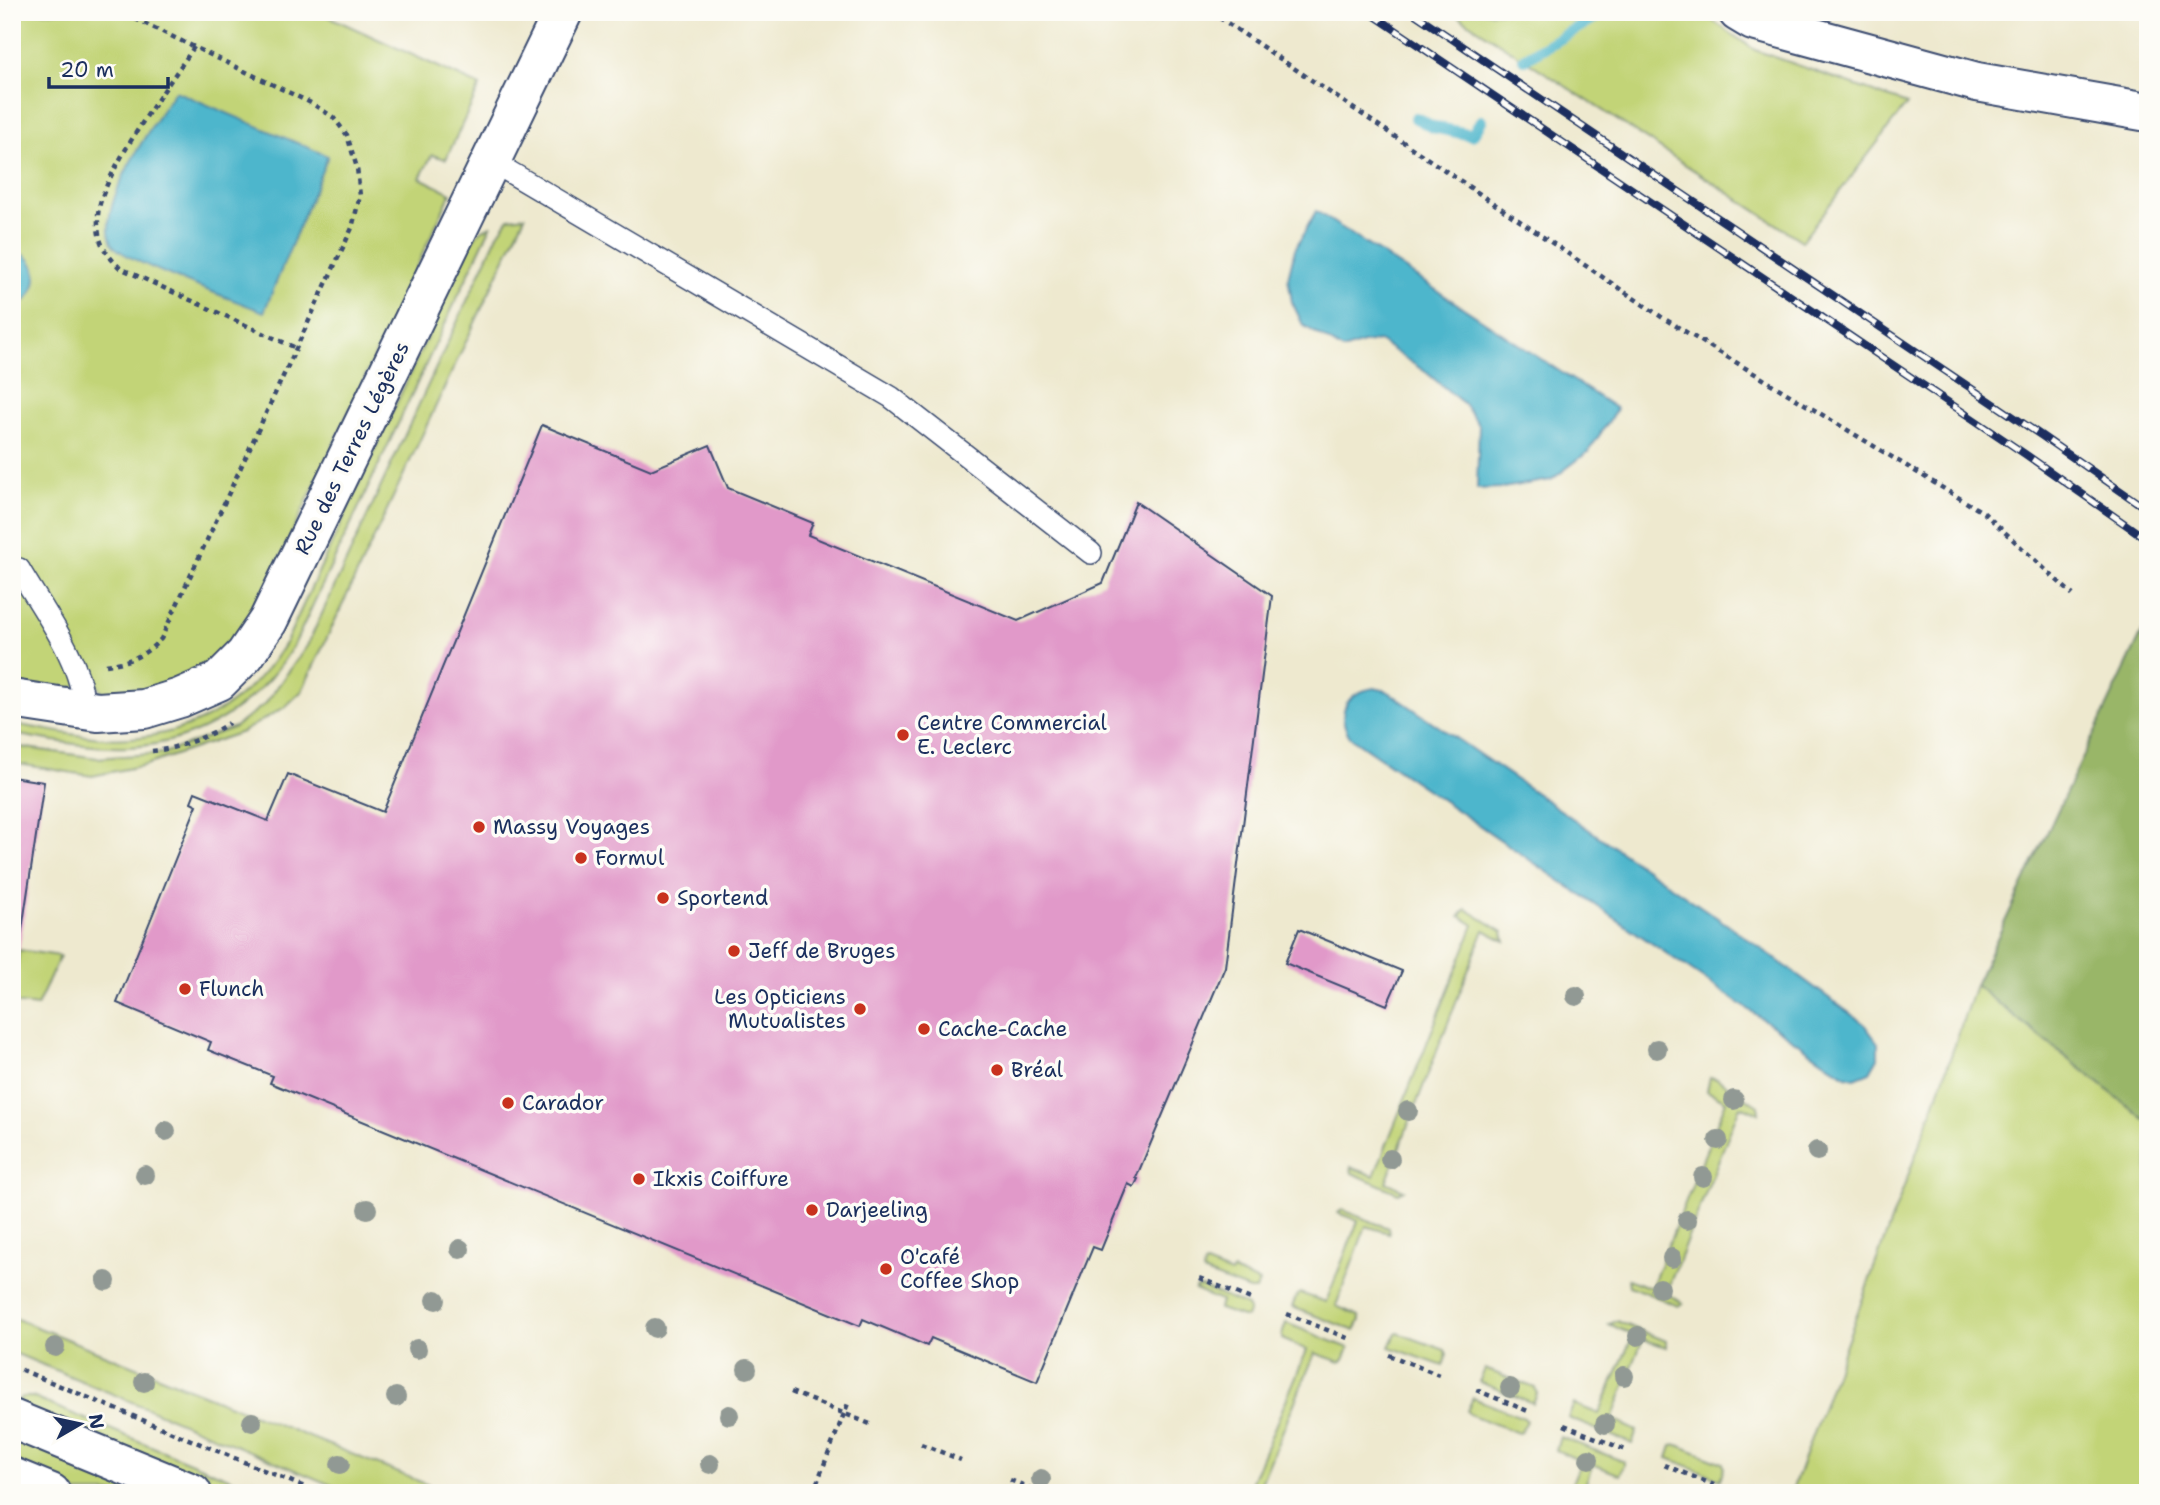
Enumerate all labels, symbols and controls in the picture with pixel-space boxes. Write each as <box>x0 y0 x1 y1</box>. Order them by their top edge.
scale bar <box>49 46 168 90</box>
text: 20 m <box>60 56 114 84</box>
street label: Rue des Terres Légères <box>288 337 416 559</box>
place label: Centre Commercial E. Leclerc <box>917 709 1107 761</box>
marker: Centre Commercial E. Leclerc <box>895 727 911 743</box>
place label: Massy Voyages <box>493 813 650 841</box>
marker: Massy Voyages <box>471 819 487 835</box>
place label: Formul <box>595 844 665 872</box>
marker: Formul <box>573 850 589 866</box>
place label: Sportend <box>677 884 768 912</box>
marker: Sportend <box>655 890 671 906</box>
place label: Jeff de Bruges <box>748 937 896 965</box>
marker: Jeff de Bruges <box>726 943 742 959</box>
place label: Flunch <box>199 975 264 1003</box>
marker: Flunch <box>177 981 193 997</box>
place label: Les Opticiens Mutualistes <box>714 983 846 1035</box>
marker: Les Opticiens Mutualistes <box>852 1001 868 1017</box>
place label: Cache-Cache <box>938 1015 1067 1043</box>
marker: Cache-Cache <box>916 1021 932 1037</box>
place label: Bréal <box>1011 1056 1064 1084</box>
marker: Bréal <box>989 1062 1005 1078</box>
place label: Carador <box>522 1089 604 1117</box>
marker: Carador <box>500 1095 516 1111</box>
place label: Ikxis Coiffure <box>653 1165 789 1193</box>
marker: Ikxis Coiffure <box>631 1171 647 1187</box>
place label: Darjeeling <box>826 1196 928 1224</box>
marker: Darjeeling <box>804 1202 820 1218</box>
place label: O'café Coffee Shop <box>900 1243 1019 1295</box>
marker: O'café Coffee Shop <box>878 1261 894 1277</box>
north arrow <box>46 1390 116 1460</box>
text: N <box>83 1412 110 1431</box>

